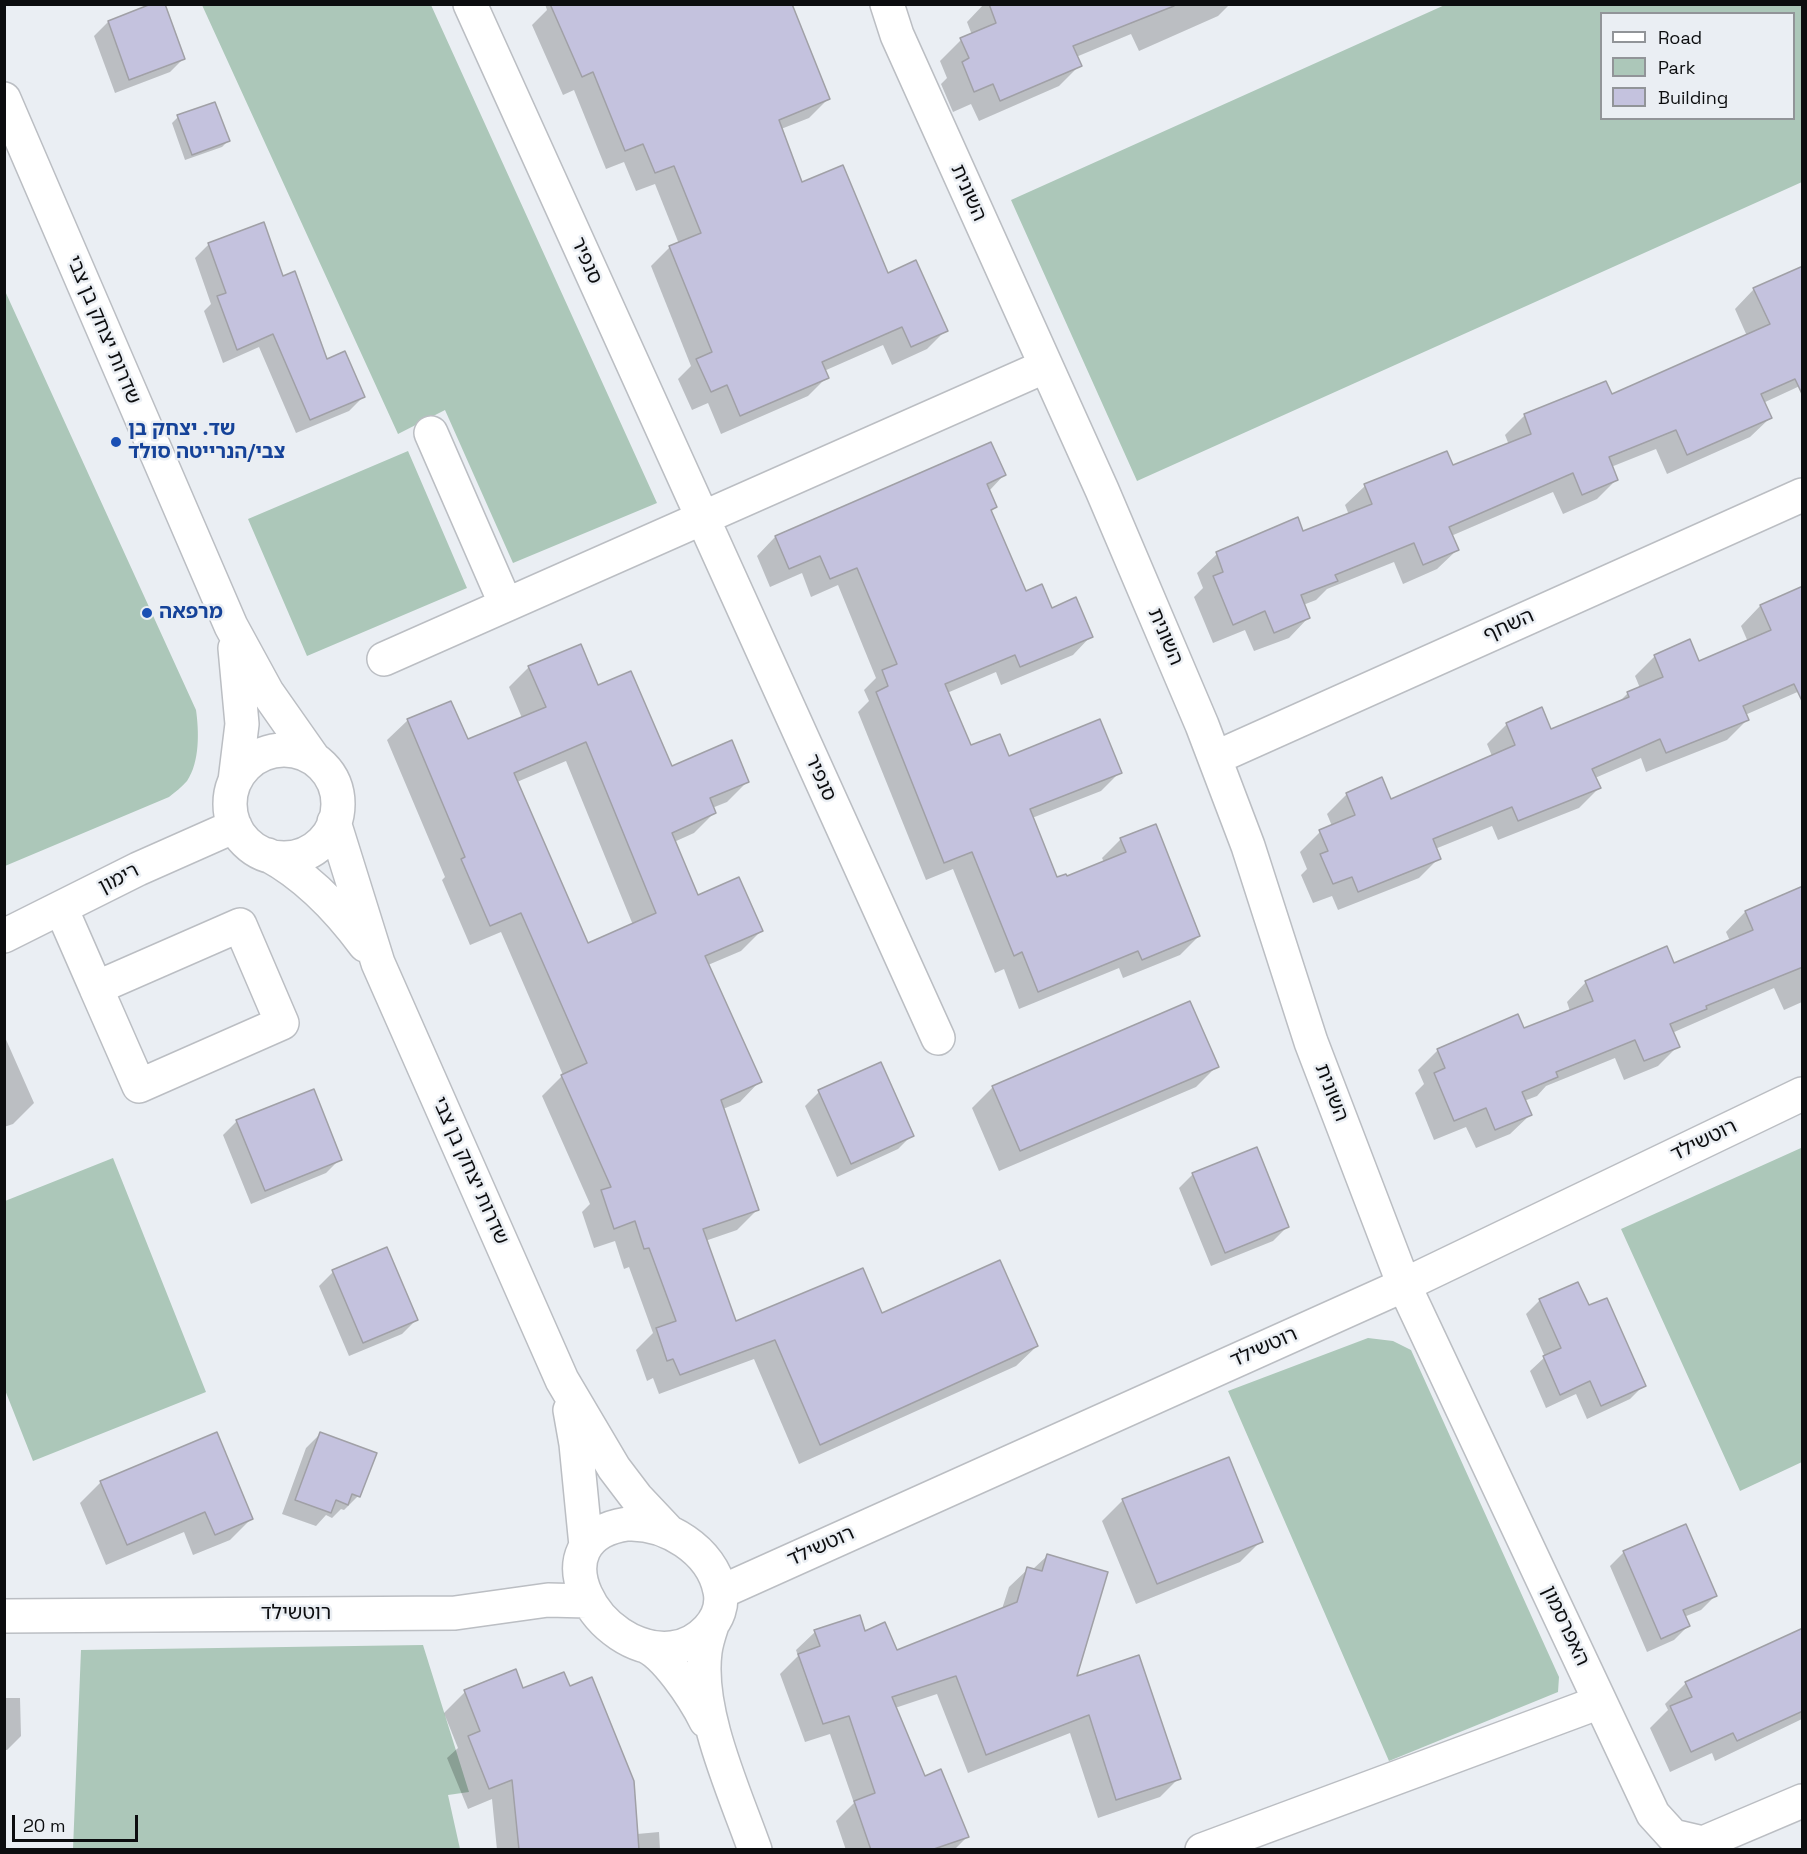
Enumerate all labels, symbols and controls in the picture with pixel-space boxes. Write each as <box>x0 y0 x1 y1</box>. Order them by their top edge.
legend <box>1600 12 1795 120</box>
text: Road <box>1658 26 1702 49</box>
text: Park <box>1658 56 1695 79</box>
text: Building <box>1658 86 1728 109</box>
street label: השונית <box>945 161 991 225</box>
street label: סנפיר <box>565 234 607 288</box>
street label: שדרות יצחק בן צבי <box>61 252 145 408</box>
place label: שד. יצחק בן צבי/הנרייטה סולד <box>128 418 285 465</box>
marker: שד. יצחק בן צבי/הנרייטה סולד <box>109 435 123 449</box>
place label: מרפאה <box>159 601 223 625</box>
street label: השחף <box>1480 604 1538 648</box>
street label: השונית <box>1142 605 1188 669</box>
marker: מרפאה <box>140 606 154 620</box>
street label: סנפיר <box>799 751 841 805</box>
street label: רימון <box>95 859 143 899</box>
street label: השונית <box>1309 1061 1353 1125</box>
street label: שדרות יצחק בן צבי <box>427 1093 513 1249</box>
street label: רוטשילד <box>1667 1115 1741 1167</box>
street label: רוטשילד <box>1227 1323 1301 1373</box>
street label: רוטשילד <box>784 1522 858 1572</box>
street label: האפרסמון <box>1536 1582 1594 1670</box>
street label: רוטשילד <box>261 1602 331 1626</box>
scale bar <box>15 1803 141 1841</box>
text: 20 m <box>23 1814 66 1837</box>

